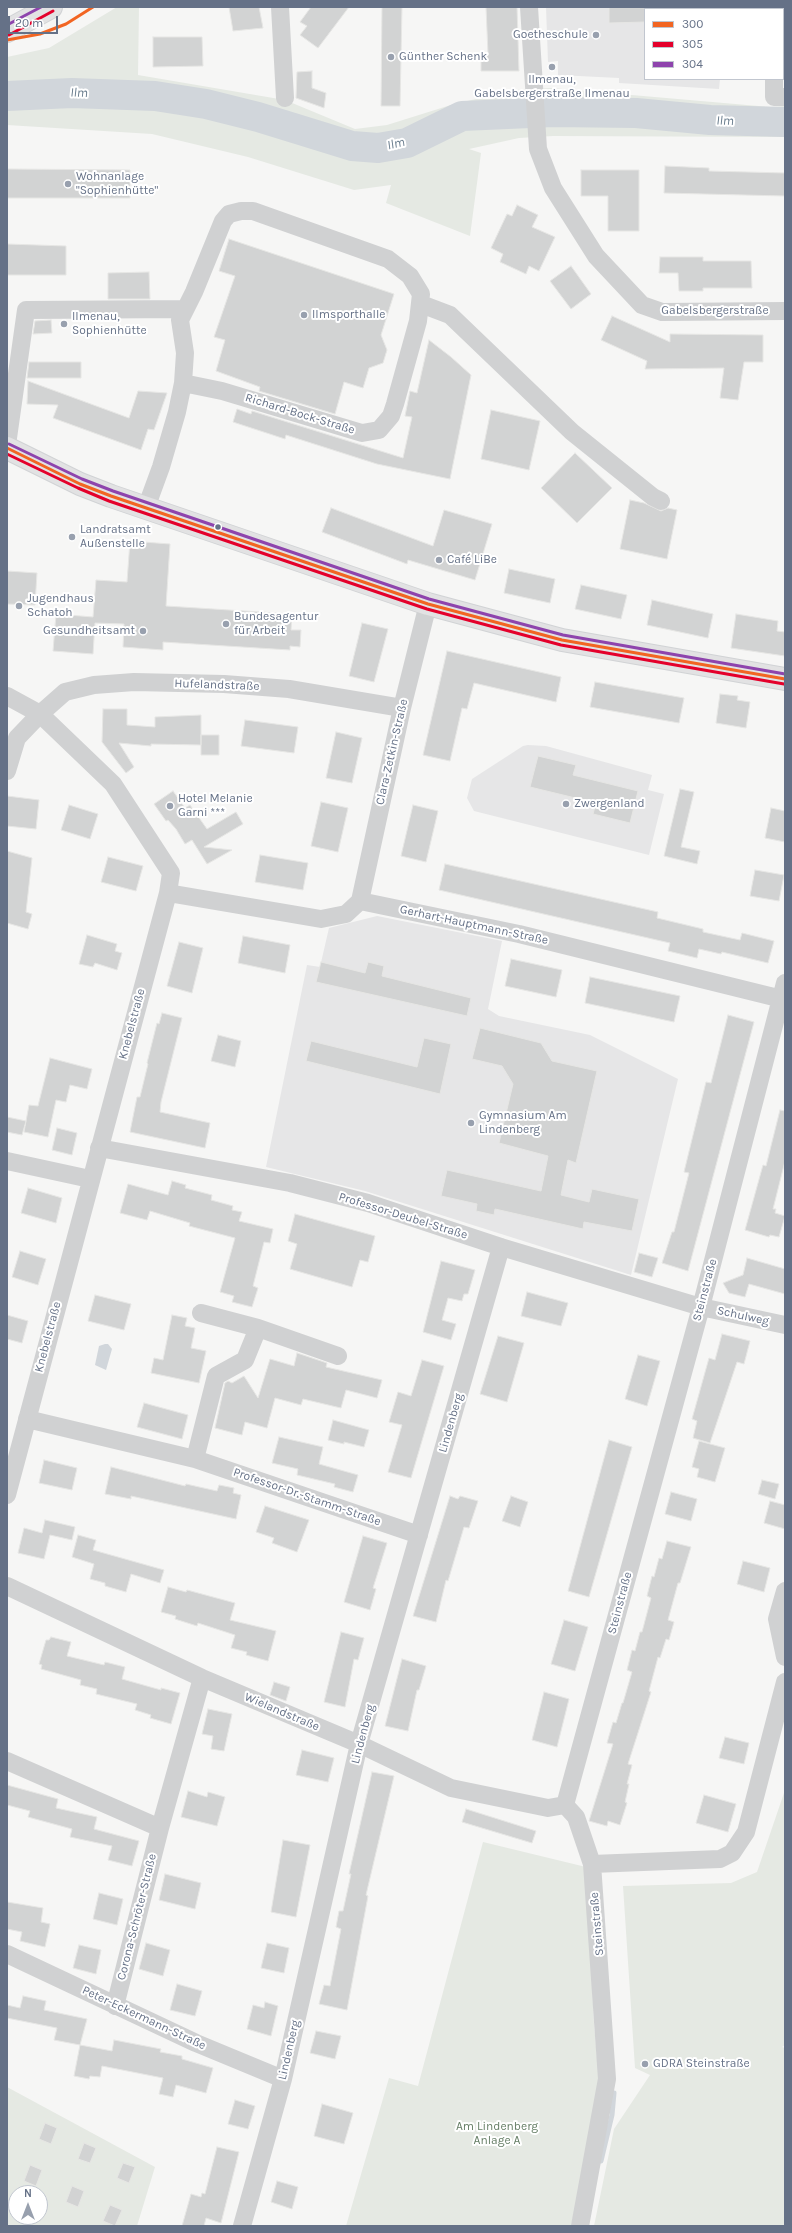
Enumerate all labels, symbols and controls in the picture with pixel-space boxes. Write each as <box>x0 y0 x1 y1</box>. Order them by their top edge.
scale bar <box>10 8 60 34</box>
legend <box>644 8 784 80</box>
text: 20 m <box>15 16 43 30</box>
text: 300 <box>682 17 703 31</box>
place label: Goetheschule <box>513 28 588 42</box>
marker: Goetheschule <box>591 30 601 40</box>
text: 305 <box>682 37 703 51</box>
place label: Günther Schenk <box>399 50 487 64</box>
marker: Günther Schenk <box>386 52 396 62</box>
text: 304 <box>682 57 703 71</box>
marker: Ilmenau, Gabelsbergerstraße Ilmenau <box>547 62 557 72</box>
place label: Ilmenau, Gabelsbergerstraße Ilmenau <box>474 73 630 101</box>
water label: Ilm <box>70 85 88 101</box>
water label: Ilm <box>716 113 734 129</box>
water label: Ilm <box>386 134 406 154</box>
place label: Wohnanlage "Sophienhütte" <box>76 170 158 198</box>
marker: Wohnanlage "Sophienhütte" <box>63 179 73 189</box>
street label: Gabelsbergerstraße <box>661 304 769 318</box>
place label: Ilmsporthalle <box>312 308 385 322</box>
place label: Ilmenau, Sophienhütte <box>72 310 147 338</box>
marker: Ilmsporthalle <box>299 310 309 320</box>
marker: Ilmenau, Sophienhütte <box>59 319 69 329</box>
street label: Richard-Bock-Straße <box>243 390 357 438</box>
unlabelled marker <box>213 522 223 532</box>
place label: Landratsamt Außenstelle <box>80 523 151 551</box>
marker: Landratsamt Außenstelle <box>67 532 77 542</box>
place label: Café LiBe <box>447 553 497 567</box>
marker: Café LiBe <box>434 555 444 565</box>
place label: Jugendhaus Schatoh <box>27 592 94 620</box>
marker: Jugendhaus Schatoh <box>14 601 24 611</box>
place label: Bundesagentur für Arbeit <box>234 610 318 638</box>
marker: Bundesagentur für Arbeit <box>221 619 231 629</box>
place label: Gesundheitsamt <box>43 624 135 638</box>
marker: Gesundheitsamt <box>138 626 148 636</box>
street label: Hufelandstraße <box>174 676 260 694</box>
street label: Clara-Zetkin-Straße <box>373 698 411 806</box>
place label: Hotel Melanie Garni *** <box>178 792 253 820</box>
place label: Zwergenland <box>574 797 645 811</box>
marker: Zwergenland <box>561 799 571 809</box>
marker: Hotel Melanie Garni *** <box>165 801 175 811</box>
street label: Gerhart-Hauptmann-Straße <box>399 902 549 948</box>
street label: Knebelstraße <box>116 987 148 1061</box>
place label: Gymnasium Am Lindenberg <box>479 1109 567 1137</box>
marker: Gymnasium Am Lindenberg <box>466 1118 476 1128</box>
street label: Professor-Deubel-Straße <box>337 1190 469 1242</box>
street label: Steinstraße <box>690 1257 720 1323</box>
street label: Knebelstraße <box>32 1300 64 1374</box>
street label: Schulweg <box>716 1303 770 1329</box>
street label: Lindenberg <box>436 1392 466 1454</box>
street label: Professor-Dr.-Stamm-Straße <box>231 1465 383 1529</box>
street label: Steinstraße <box>605 1570 635 1636</box>
street label: Wielandstraße <box>242 1690 322 1734</box>
street label: Lindenberg <box>348 1703 378 1765</box>
street label: Corona-Schröter-Straße <box>114 1852 160 1982</box>
street label: Steinstraße <box>587 1891 607 1957</box>
street label: Peter-Eckermann-Straße <box>80 1983 208 2053</box>
street label: Lindenberg <box>275 2019 303 2081</box>
place label: GDRA Steinstraße <box>653 2057 750 2071</box>
marker: GDRA Steinstraße <box>640 2059 650 2069</box>
park label: Am Lindenberg Anlage A <box>456 2120 538 2148</box>
north arrow <box>8 2185 48 2225</box>
text: N <box>24 2187 32 2200</box>

